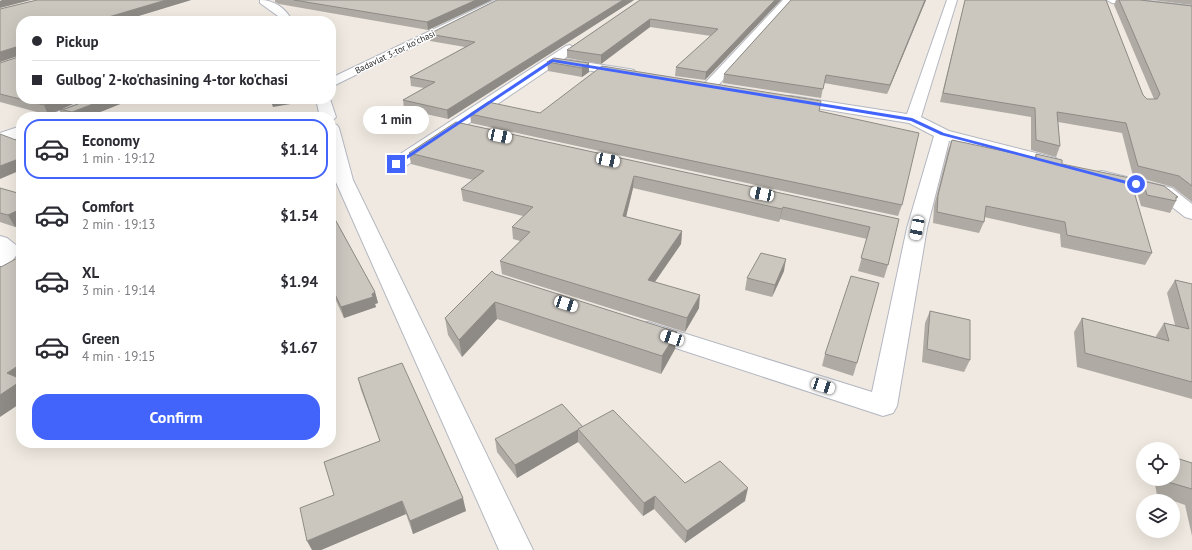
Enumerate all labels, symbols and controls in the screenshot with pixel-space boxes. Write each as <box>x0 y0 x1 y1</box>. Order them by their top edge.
street label: Badavlat 3-tor koʼchasi <box>353 27 437 76</box>
text: Pickup <box>56 32 99 51</box>
text: Gulbog' 2-ko'chasining 4-tor ko'chasi <box>56 70 288 89</box>
callout: 1 min <box>363 106 429 134</box>
text: 1 min <box>380 111 412 128</box>
car <box>487 128 513 144</box>
icon: car <box>34 131 70 167</box>
text: Economy <box>82 131 140 150</box>
text: $1.14 <box>280 140 318 159</box>
text: 1 min · 19:12 <box>82 150 155 167</box>
car <box>595 152 621 168</box>
route end <box>387 155 405 173</box>
route start <box>1127 175 1145 193</box>
car <box>749 186 775 202</box>
icon: car <box>34 197 70 233</box>
text: Comfort <box>82 197 134 216</box>
text: $1.54 <box>280 206 318 225</box>
car <box>909 215 925 241</box>
text: 2 min · 19:13 <box>82 216 155 233</box>
icon: car <box>34 263 70 299</box>
text: XL <box>82 263 99 282</box>
text: $1.94 <box>280 272 318 291</box>
text: 3 min · 19:14 <box>82 282 155 299</box>
car <box>553 295 579 313</box>
icon: car <box>34 329 70 365</box>
text: Green <box>82 329 120 348</box>
car <box>659 329 685 347</box>
text: $1.67 <box>280 338 318 357</box>
text: 4 min · 19:15 <box>82 348 155 365</box>
car <box>810 377 836 395</box>
button: Confirm <box>32 394 320 440</box>
map controls <box>1136 442 1180 538</box>
button: locate <box>1136 442 1180 486</box>
button: layers <box>1136 494 1180 538</box>

